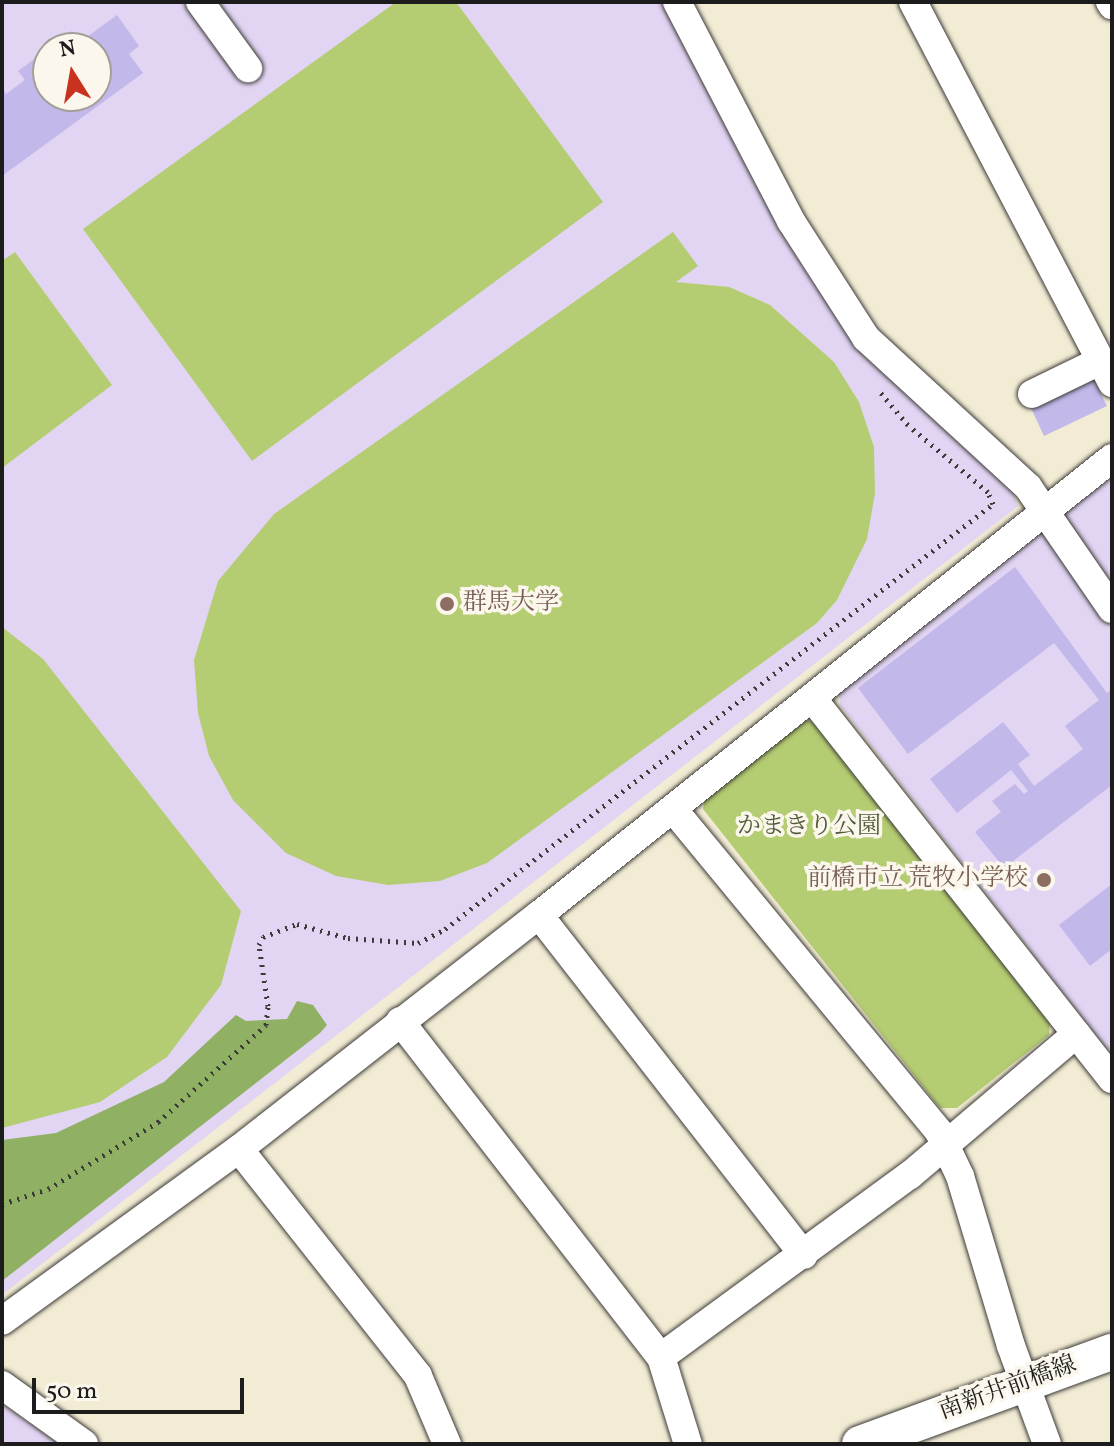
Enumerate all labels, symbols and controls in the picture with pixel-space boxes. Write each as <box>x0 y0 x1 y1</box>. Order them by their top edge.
north arrow <box>32 32 112 112</box>
text: N <box>57 33 79 67</box>
place label: 群馬大学 <box>463 590 559 618</box>
marker: 群馬大学 <box>438 595 456 613</box>
park label: かまきり公園 <box>737 814 881 842</box>
place label: 前橋市立 荒牧小学校 <box>807 866 1028 894</box>
marker: 前橋市立 荒牧小学校 <box>1035 871 1053 889</box>
street label: 南新井前橋線 <box>935 1351 1081 1427</box>
scale bar <box>36 1362 248 1412</box>
text: 50 m <box>46 1375 98 1409</box>

